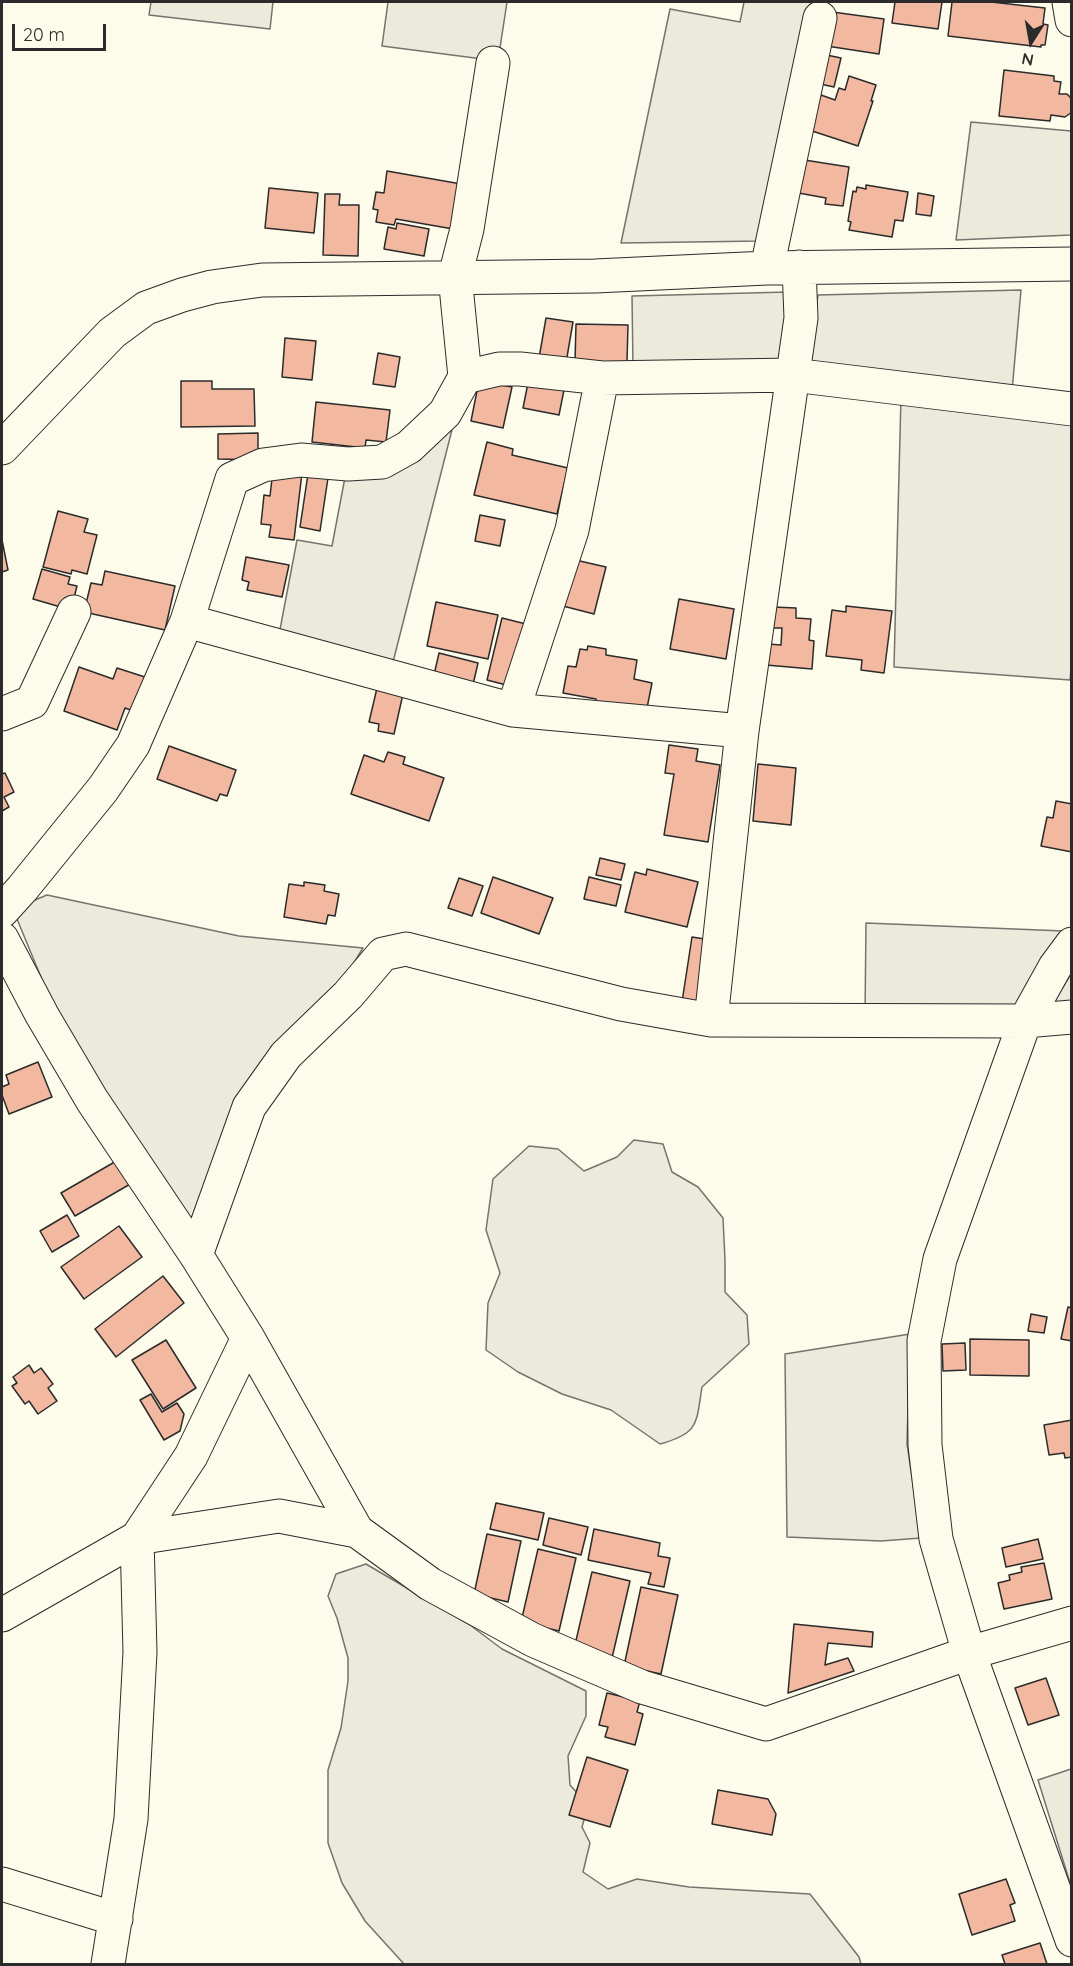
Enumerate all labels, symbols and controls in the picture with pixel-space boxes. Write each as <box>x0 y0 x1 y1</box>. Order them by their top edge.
scale bar <box>15 12 110 50</box>
north arrow <box>1001 12 1061 72</box>
text: 20 m <box>23 23 65 46</box>
text: N <box>1020 49 1035 71</box>

